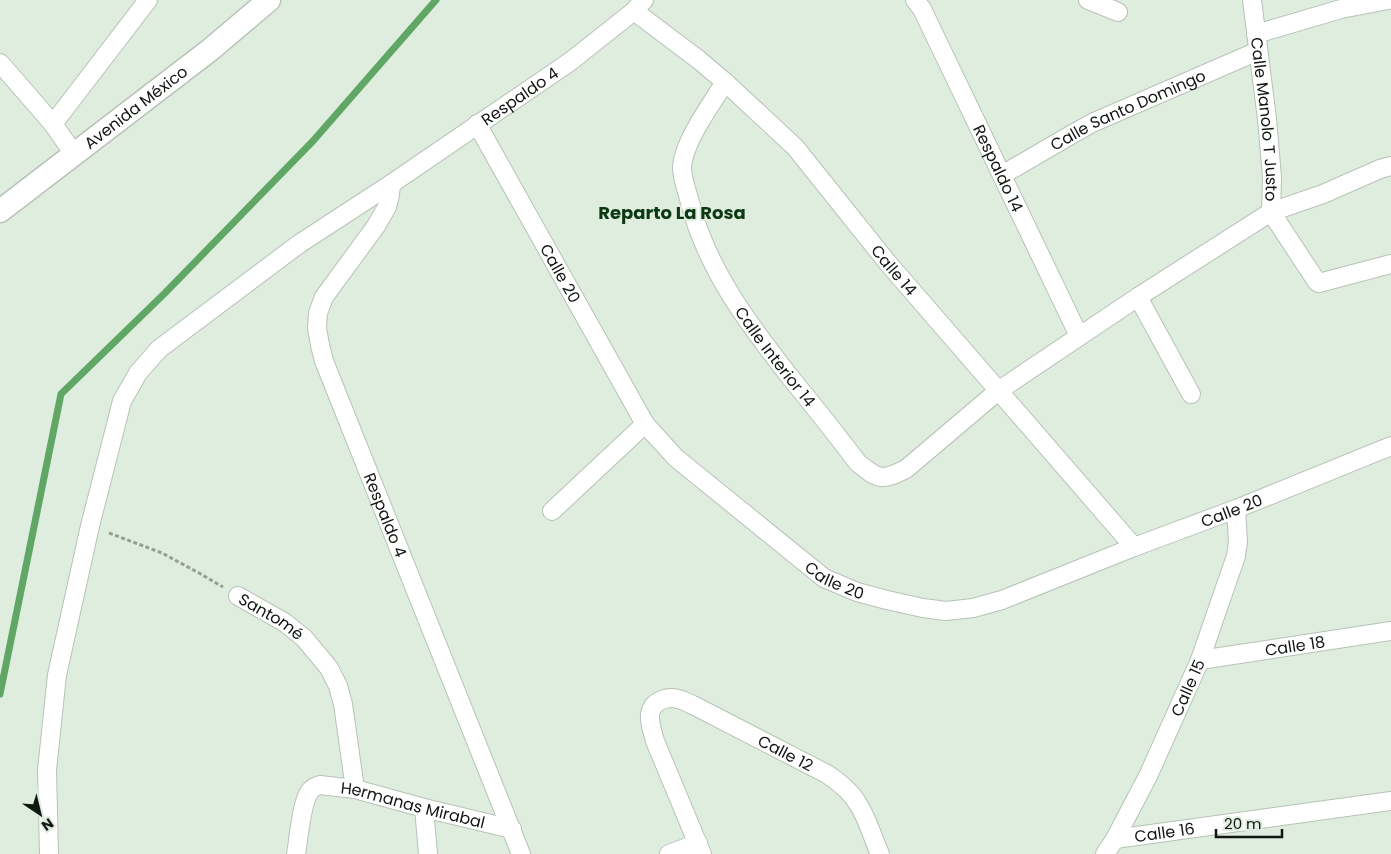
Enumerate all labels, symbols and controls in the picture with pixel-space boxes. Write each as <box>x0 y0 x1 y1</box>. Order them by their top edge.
street label: Calle Manolo T Justo <box>1245 36 1283 202</box>
street label: Avenida México <box>79 60 192 154</box>
street label: Respaldo 4 <box>476 61 563 131</box>
street label: Calle Santo Domingo <box>1046 64 1209 156</box>
street label: Respaldo 14 <box>968 121 1029 216</box>
district label: Reparto La Rosa <box>598 200 746 225</box>
street label: Calle 20 <box>535 239 586 307</box>
street label: Calle 14 <box>866 240 923 300</box>
street label: Calle Interior 14 <box>730 302 821 411</box>
street label: Respaldo 4 <box>358 469 413 561</box>
street label: Calle 20 <box>1197 488 1266 533</box>
street label: Calle 20 <box>800 555 867 605</box>
street label: Santomé <box>235 587 309 645</box>
street label: Calle 18 <box>1263 630 1327 661</box>
street label: Calle 15 <box>1165 655 1210 720</box>
street label: Calle 12 <box>754 729 817 777</box>
street label: Hermanas Mirabal <box>340 776 487 834</box>
north arrow <box>15 789 65 839</box>
scale bar <box>1216 806 1282 838</box>
text: N <box>37 813 58 836</box>
text: 20 m <box>1224 813 1262 834</box>
street label: Calle 16 <box>1133 817 1196 848</box>

